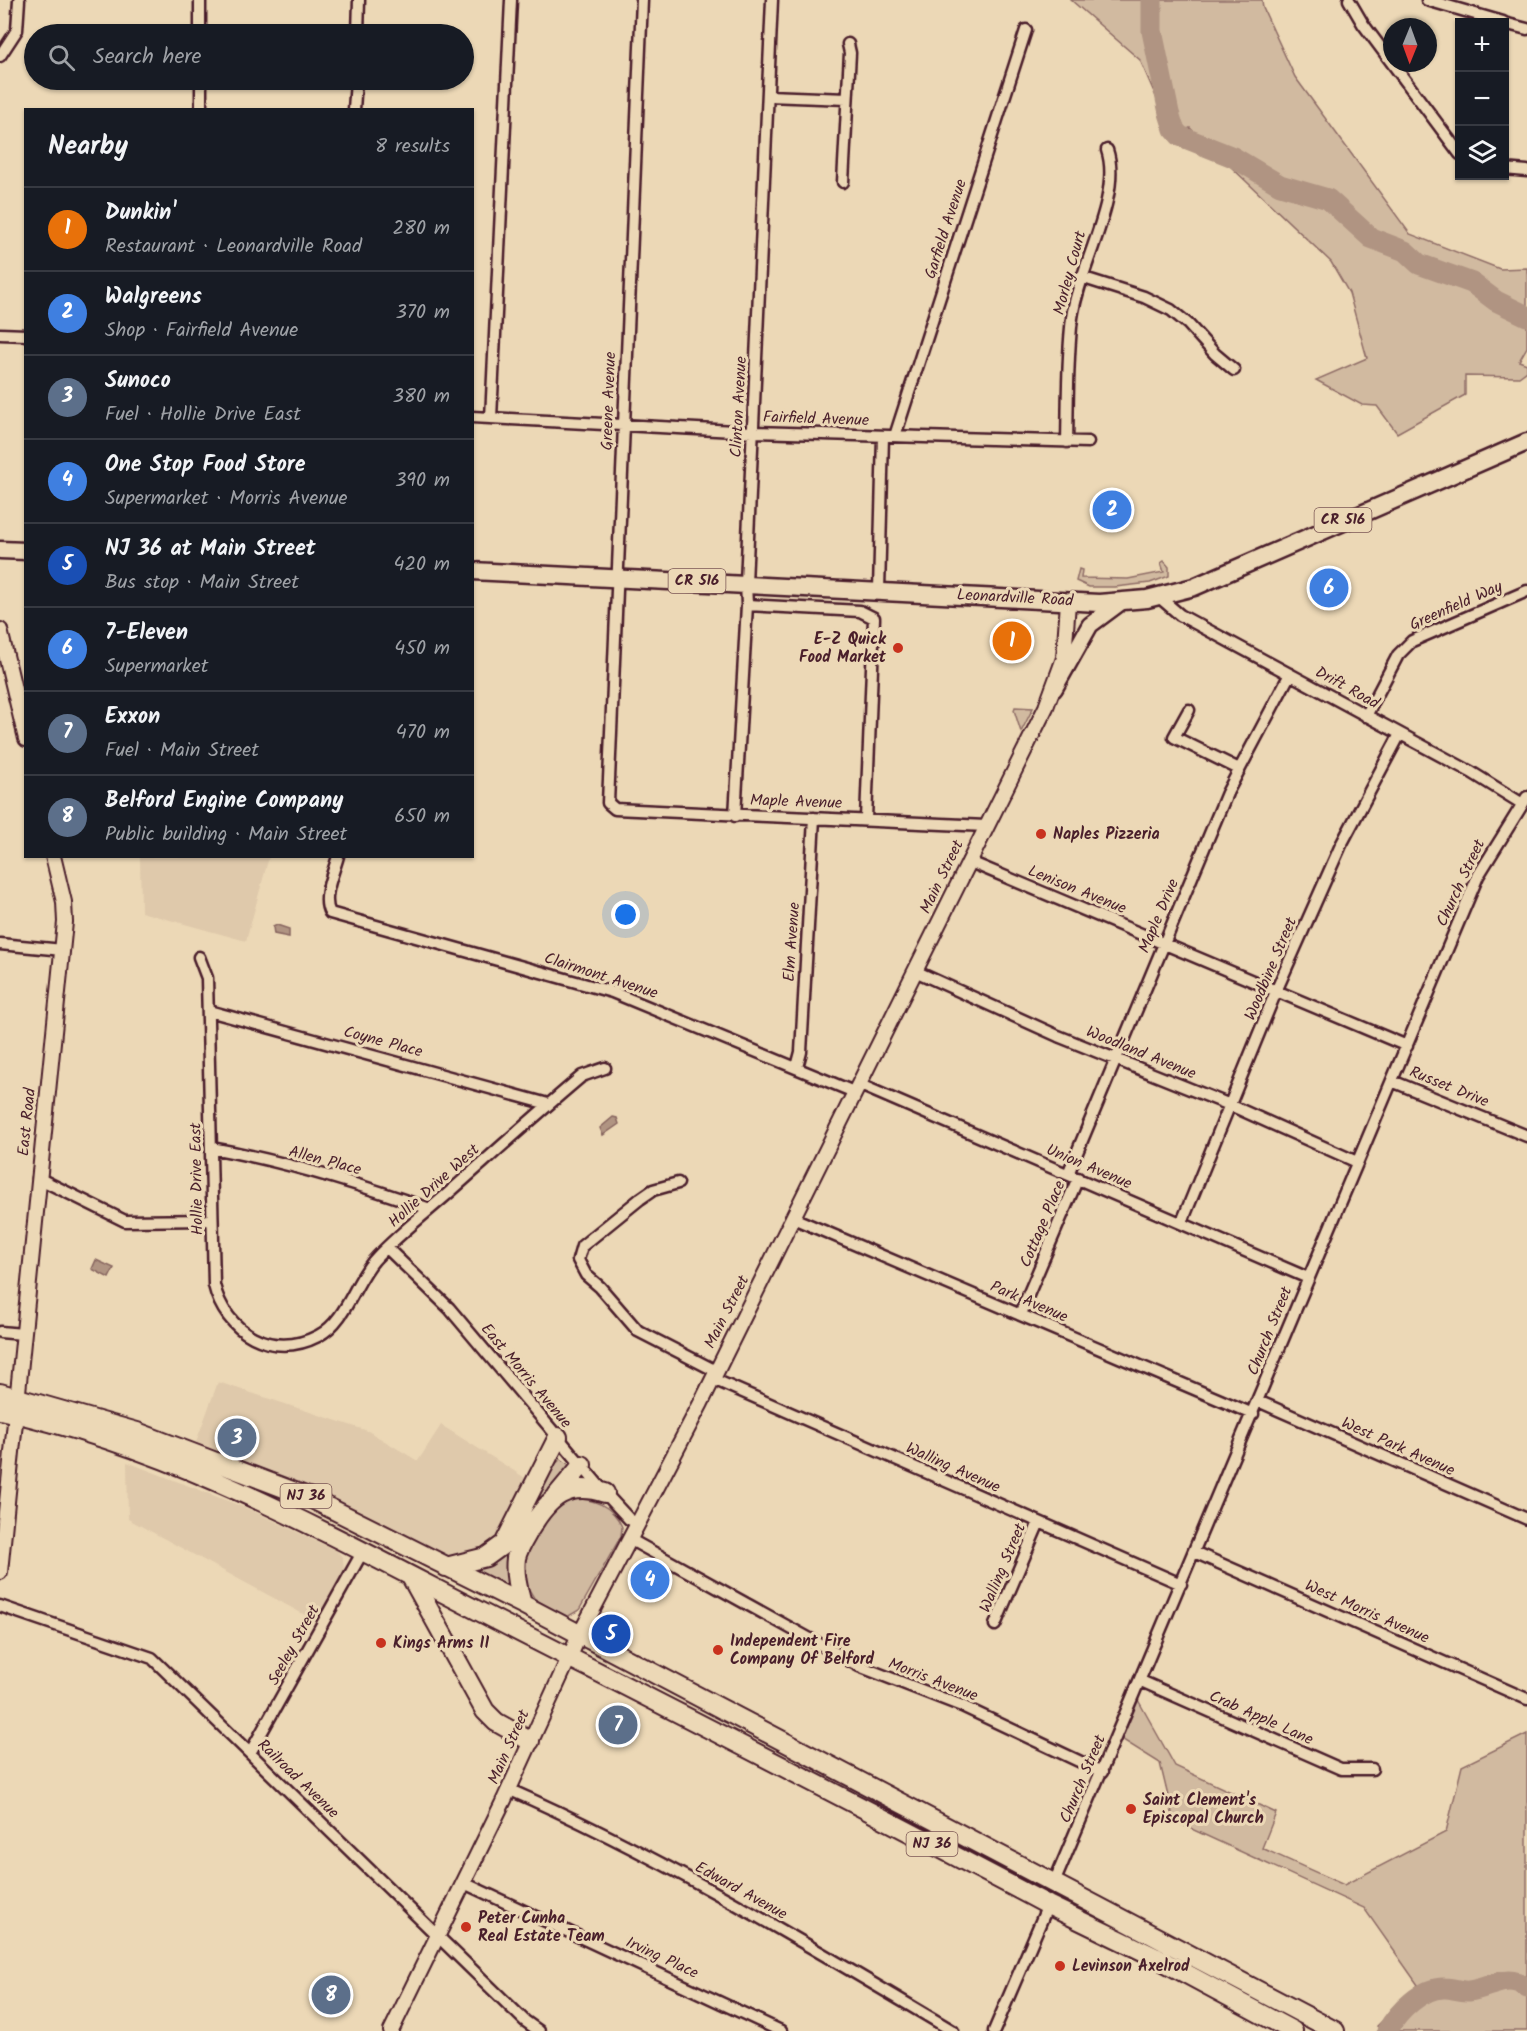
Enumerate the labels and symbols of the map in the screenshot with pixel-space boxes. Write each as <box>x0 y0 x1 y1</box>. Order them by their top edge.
north arrow <box>1383 18 1437 72</box>
street label: Garfield Avenue <box>918 176 974 282</box>
street label: Morley Court <box>1047 227 1093 318</box>
street label: Greene Avenue <box>595 351 623 451</box>
street label: Clinton Avenue <box>724 356 754 458</box>
street label: Fairfield Avenue <box>763 405 869 433</box>
pin: 2 <box>1092 488 1132 532</box>
road number: CR 516 <box>1314 508 1372 532</box>
pin: 6 <box>1310 566 1348 610</box>
road number: CR 516 <box>668 569 726 593</box>
street label: Greenfield Way <box>1405 574 1507 638</box>
street label: Leonardville Road <box>956 582 1075 614</box>
pin: 1 <box>992 618 1032 664</box>
place label: E-Z Quick Food Market <box>799 627 887 670</box>
marker: E-Z Quick Food Market <box>891 641 905 655</box>
street label: Drift Road <box>1310 660 1385 716</box>
street label: Maple Avenue <box>749 788 843 816</box>
place label: Naples Pizzeria <box>1053 822 1160 847</box>
marker: Naples Pizzeria <box>1034 827 1048 841</box>
street label: Church Street <box>1430 834 1492 931</box>
street label: Main Street <box>913 835 971 918</box>
street label: Lenison Avenue <box>1024 859 1130 921</box>
street label: Maple Drive <box>1132 875 1186 957</box>
your location <box>611 900 640 929</box>
street label: Elm Avenue <box>777 901 807 983</box>
street label: Woodbine Street <box>1238 913 1304 1024</box>
street label: Clairmont Avenue <box>541 946 661 1006</box>
street label: Coyne Place <box>341 1019 425 1065</box>
street label: Woodland Avenue <box>1082 1020 1200 1086</box>
street label: Russet Drive <box>1405 1060 1493 1114</box>
street label: East Road <box>11 1086 43 1157</box>
street label: Hollie Drive East <box>184 1122 210 1236</box>
street label: Hollie Drive West <box>383 1137 486 1234</box>
street label: Union Avenue <box>1042 1138 1136 1196</box>
street label: Allen Place <box>286 1139 364 1183</box>
street label: Cottage Place <box>1013 1177 1073 1271</box>
street label: Main Street <box>698 1270 757 1353</box>
street label: Park Avenue <box>986 1274 1072 1330</box>
street label: Church Street <box>1241 1282 1299 1379</box>
street label: East Morris Avenue <box>474 1318 578 1434</box>
street label: West Park Avenue <box>1337 1411 1459 1483</box>
pin: 3 <box>218 1416 256 1460</box>
street label: Walling Avenue <box>902 1436 1004 1500</box>
road number: NJ 36 <box>280 1484 332 1508</box>
street label: Walling Street <box>973 1519 1033 1617</box>
pin: 4 <box>630 1558 670 1602</box>
street label: West Morris Avenue <box>1301 1573 1433 1651</box>
street label: Seeley Street <box>262 1600 327 1690</box>
pin: 5 <box>592 1612 630 1656</box>
place label: Independent Fire Company Of Belford <box>730 1629 875 1672</box>
place label: Kings Arms II <box>393 1631 490 1656</box>
marker: Kings Arms II <box>374 1636 388 1650</box>
marker: Independent Fire Company Of Belford <box>711 1643 725 1657</box>
street label: Morris Avenue <box>884 1651 982 1709</box>
street label: Crab Apple Lane <box>1205 1684 1317 1752</box>
pin: 7 <box>598 1702 638 1748</box>
street label: Main Street <box>481 1705 537 1788</box>
street label: Church Street <box>1053 1730 1113 1827</box>
street label: Railroad Avenue <box>251 1733 345 1825</box>
place label: Saint Clement's Episcopal Church <box>1143 1788 1264 1831</box>
marker: Saint Clement's Episcopal Church <box>1124 1802 1138 1816</box>
road number: NJ 36 <box>906 1832 958 1856</box>
street label: Edward Avenue <box>690 1855 792 1927</box>
place label: Peter Cunha Real Estate Team <box>478 1906 605 1949</box>
marker: Peter Cunha Real Estate Team <box>459 1920 473 1934</box>
street label: Irving Place <box>621 1930 703 1986</box>
place label: Levinson Axelrod <box>1072 1954 1190 1979</box>
marker: Levinson Axelrod <box>1053 1959 1067 1973</box>
pin: 8 <box>312 1972 350 2018</box>

